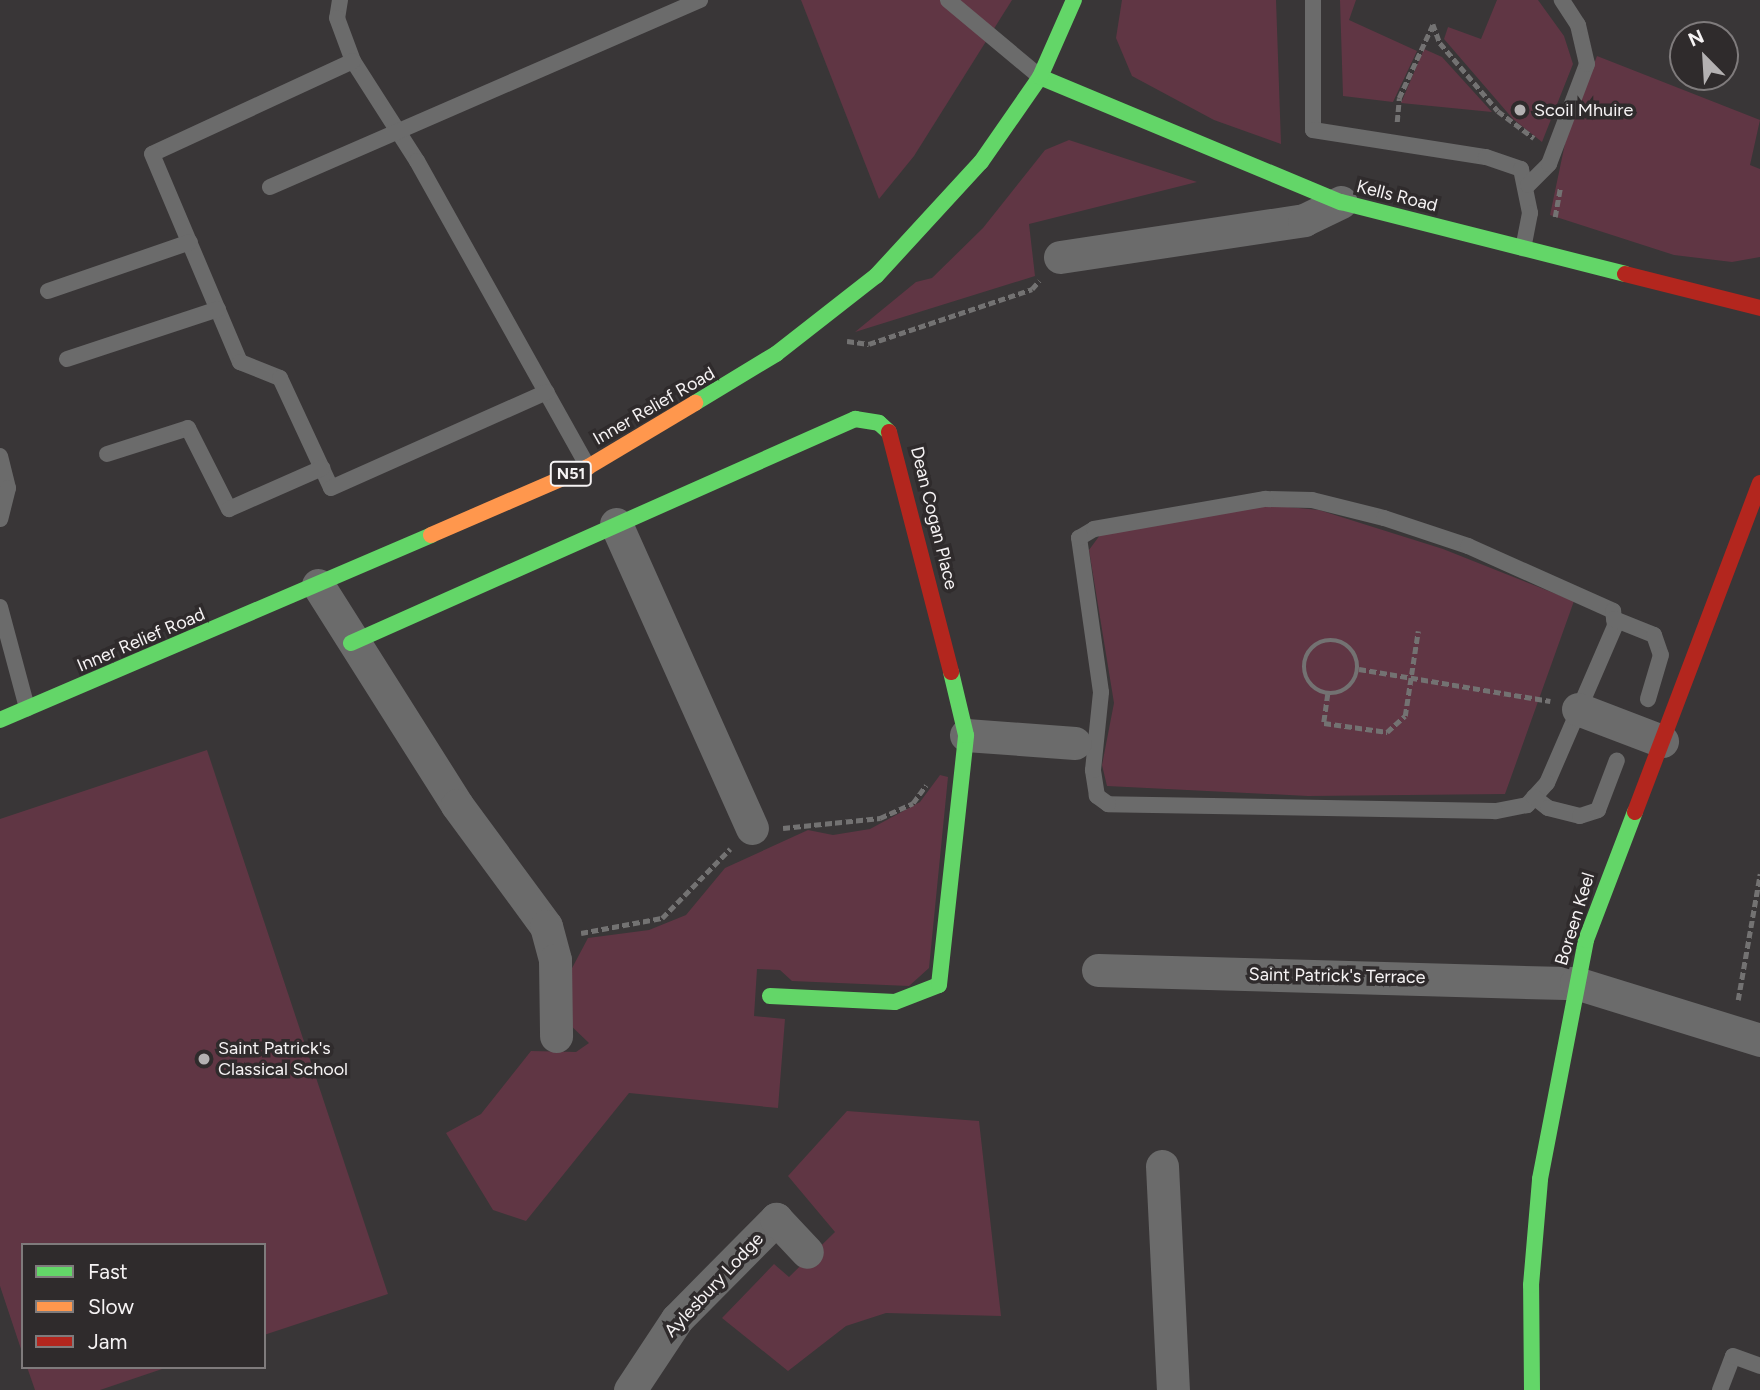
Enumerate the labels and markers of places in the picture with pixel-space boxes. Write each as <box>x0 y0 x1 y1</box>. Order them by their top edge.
place label: Scoil Mhuire <box>1534 99 1633 121</box>
marker: Scoil Mhuire <box>1512 102 1528 118</box>
place label: Saint Patrick's Classical School <box>218 1038 348 1080</box>
marker: Saint Patrick's Classical School <box>196 1051 212 1067</box>

